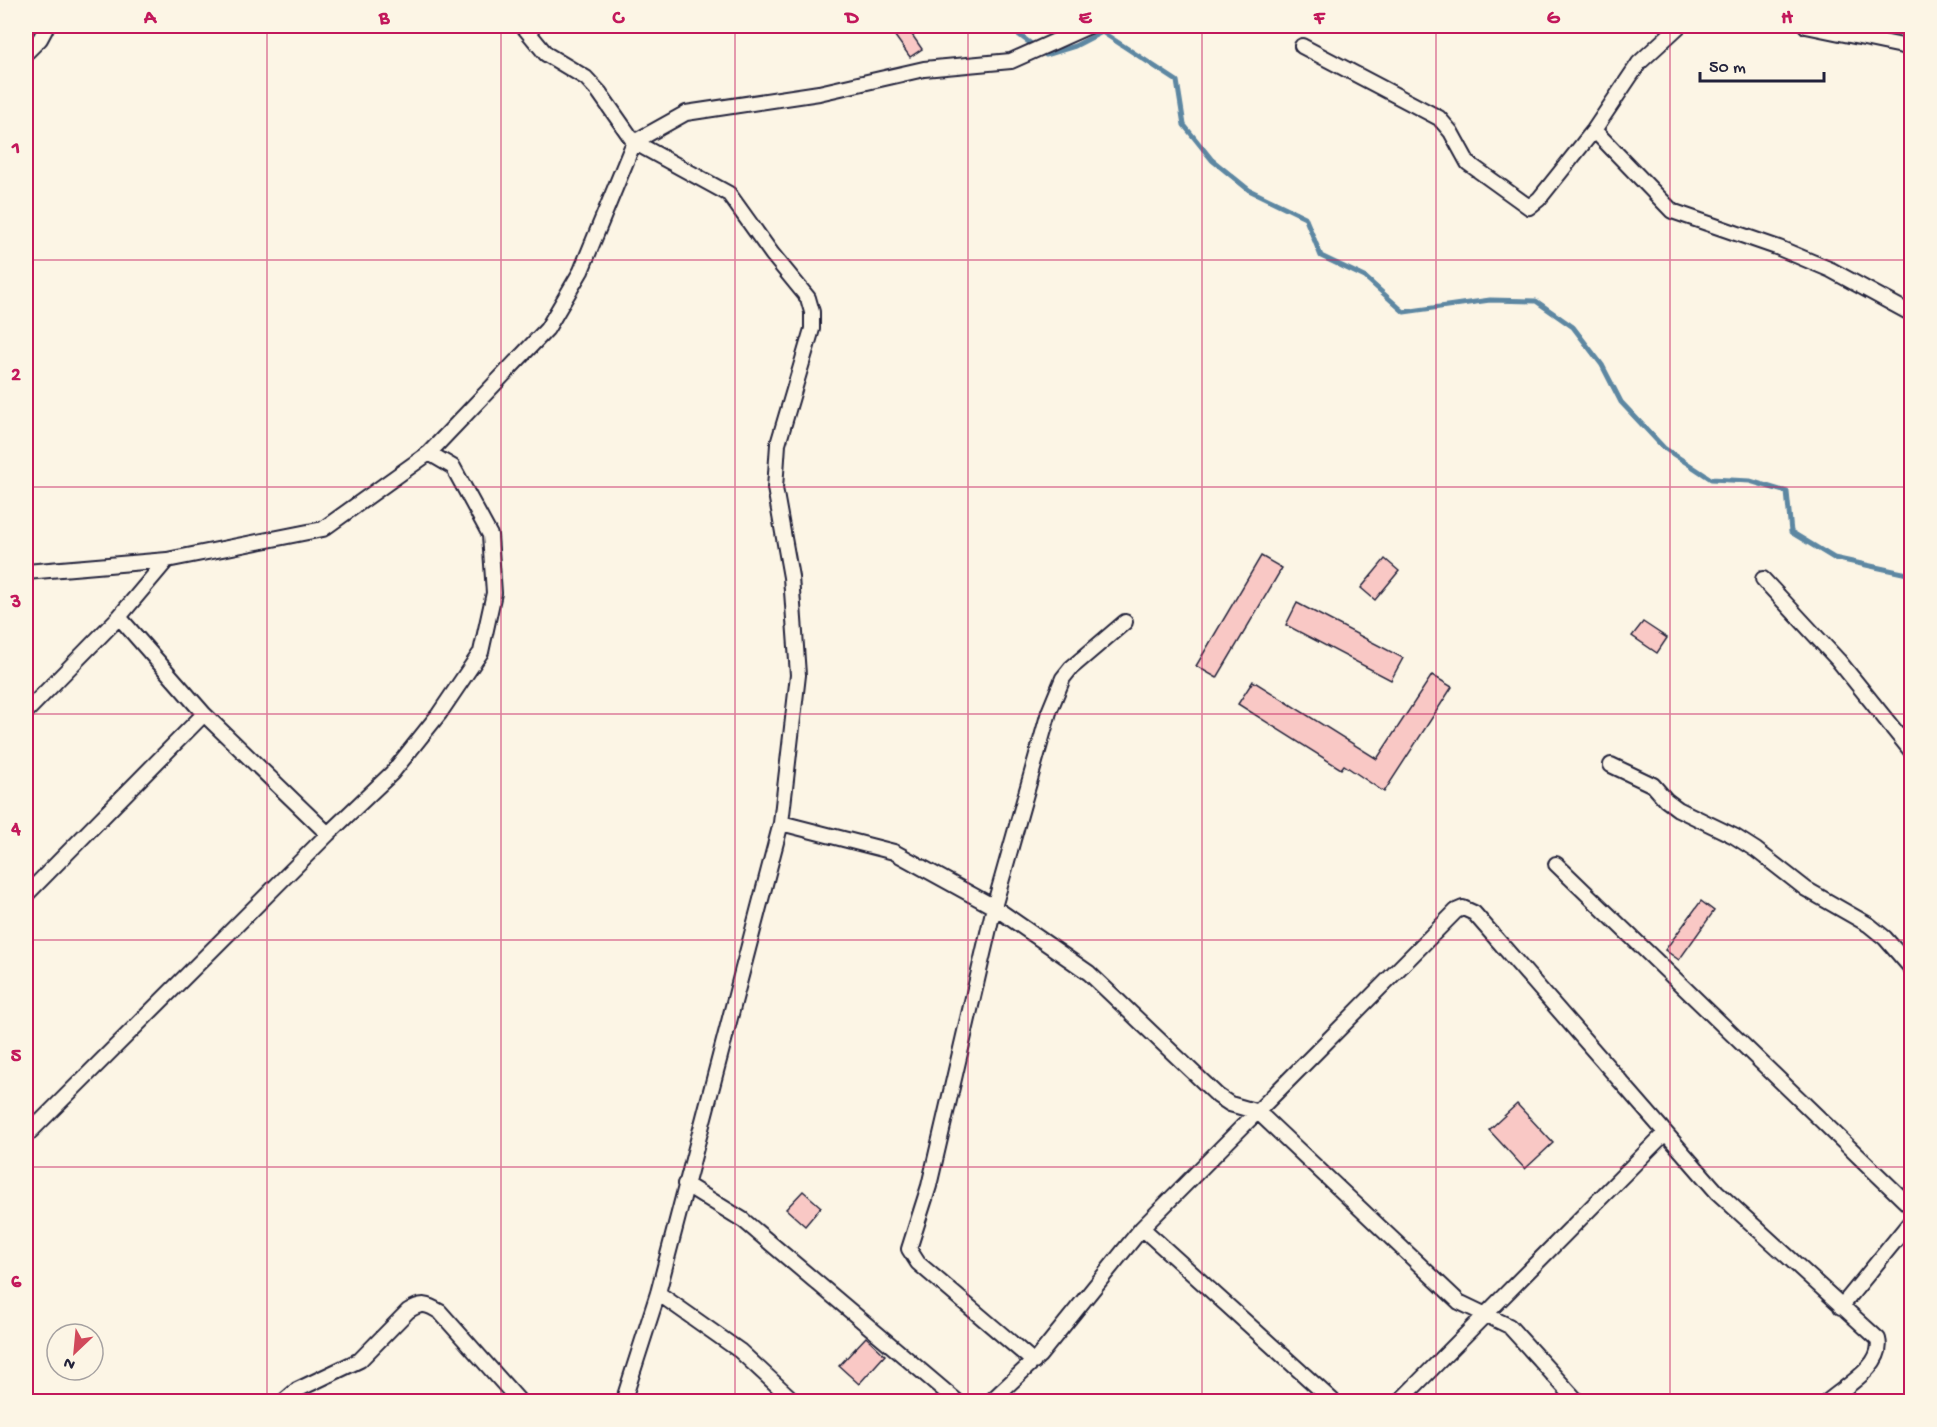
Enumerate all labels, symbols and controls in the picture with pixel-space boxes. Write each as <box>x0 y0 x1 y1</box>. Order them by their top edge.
text: A <box>143 8 158 31</box>
text: B <box>378 8 390 31</box>
text: C <box>612 8 626 31</box>
text: D <box>843 8 859 31</box>
text: E <box>1079 8 1093 31</box>
text: F <box>1313 8 1326 31</box>
text: G <box>1547 8 1561 31</box>
text: H <box>1781 8 1793 31</box>
scale bar <box>1700 45 1824 83</box>
text: 50 m <box>1709 58 1746 79</box>
text: 1 <box>11 138 20 161</box>
text: 2 <box>11 365 21 388</box>
text: 3 <box>10 592 21 615</box>
text: 4 <box>10 819 21 842</box>
text: 5 <box>11 1046 22 1069</box>
text: 6 <box>11 1272 22 1295</box>
north arrow <box>45 1322 105 1382</box>
text: N <box>61 1351 79 1373</box>

